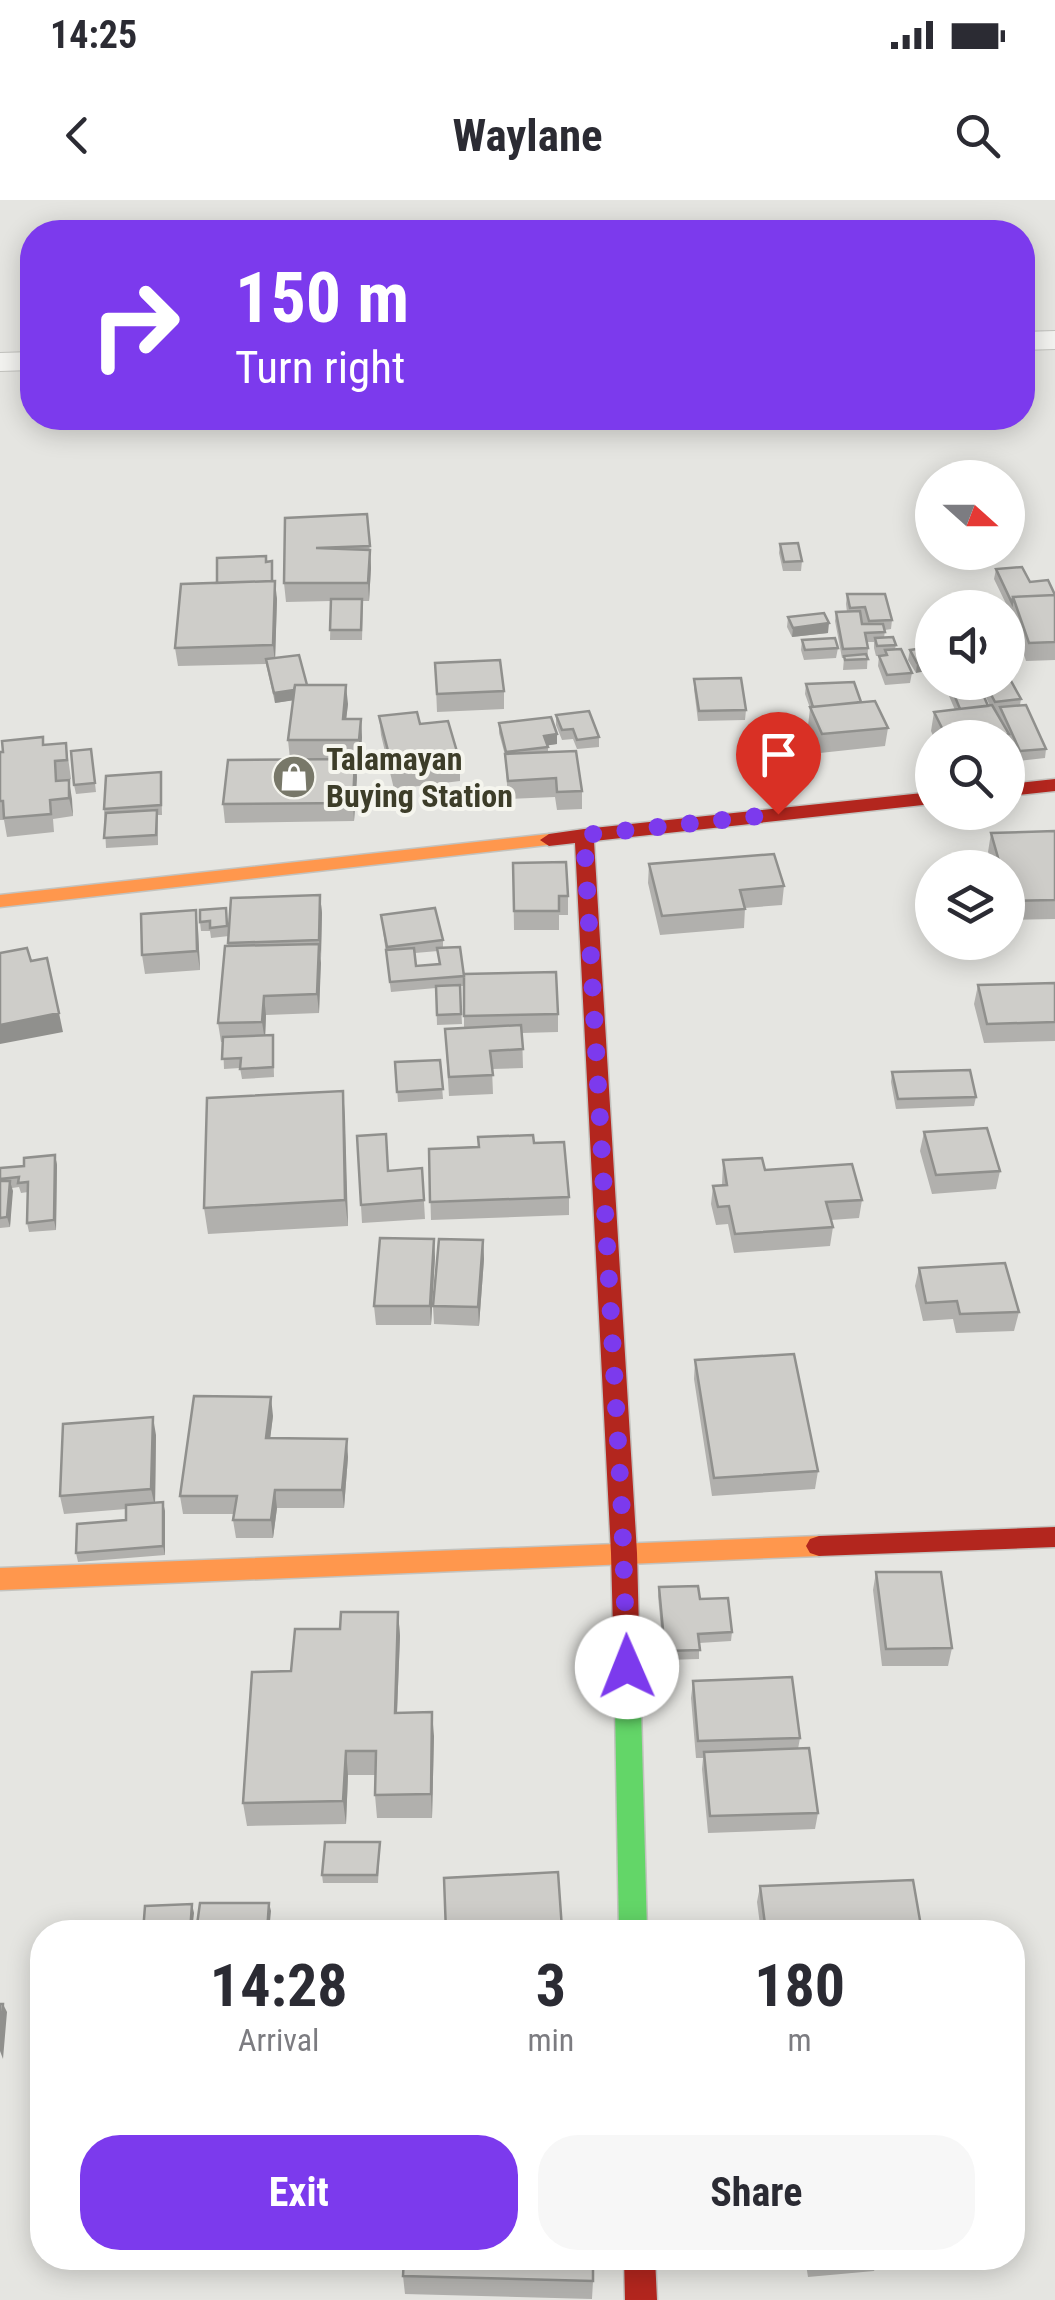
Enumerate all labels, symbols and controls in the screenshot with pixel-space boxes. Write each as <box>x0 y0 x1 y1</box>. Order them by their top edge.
text: 14:25 <box>50 13 137 57</box>
icon: back <box>50 108 105 163</box>
icon: search <box>950 108 1005 163</box>
text: Waylane <box>452 109 603 162</box>
text: 150 m <box>235 257 409 339</box>
icon: right <box>70 260 200 390</box>
text: Turn right <box>235 341 405 394</box>
north arrow <box>915 460 1025 570</box>
map controls <box>915 460 1025 960</box>
button: sound <box>915 590 1025 700</box>
pin <box>736 712 821 815</box>
button: search <box>915 720 1025 830</box>
icon: arrive <box>751 727 806 782</box>
place label: Talamayan Buying Station <box>326 740 513 815</box>
shop icon: Talamayan Buying Station <box>271 754 317 800</box>
button: layers <box>915 850 1025 960</box>
position arrow <box>575 1615 679 1719</box>
text: 14:28 <box>210 1950 348 2021</box>
text: 3 <box>536 1950 566 2021</box>
text: 180 <box>754 1950 845 2021</box>
text: Arrival <box>238 2021 319 2059</box>
text: min <box>527 2021 574 2059</box>
text: m <box>788 2021 812 2059</box>
button: Exit <box>80 2135 518 2250</box>
button: Share <box>538 2135 975 2250</box>

